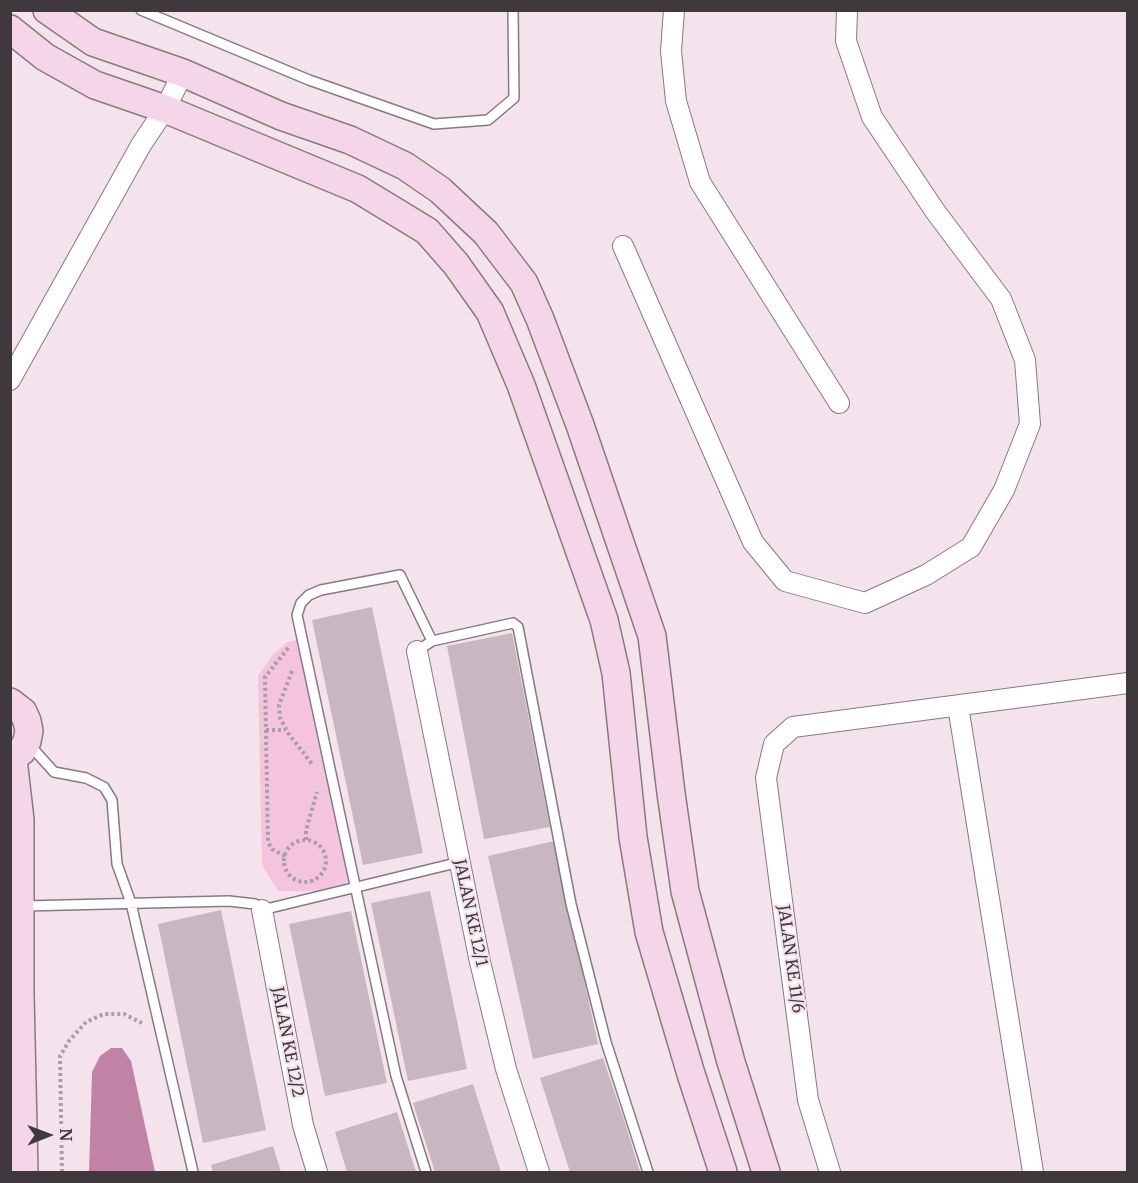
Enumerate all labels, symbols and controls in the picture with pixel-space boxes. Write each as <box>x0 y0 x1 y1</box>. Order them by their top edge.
street label: JALAN KE 12/1 <box>449 857 491 969</box>
street label: JALAN KE 11/6 <box>773 904 807 1014</box>
street label: JALAN KE 12/2 <box>267 985 307 1099</box>
north arrow <box>18 1105 78 1165</box>
text: N <box>56 1128 76 1141</box>

